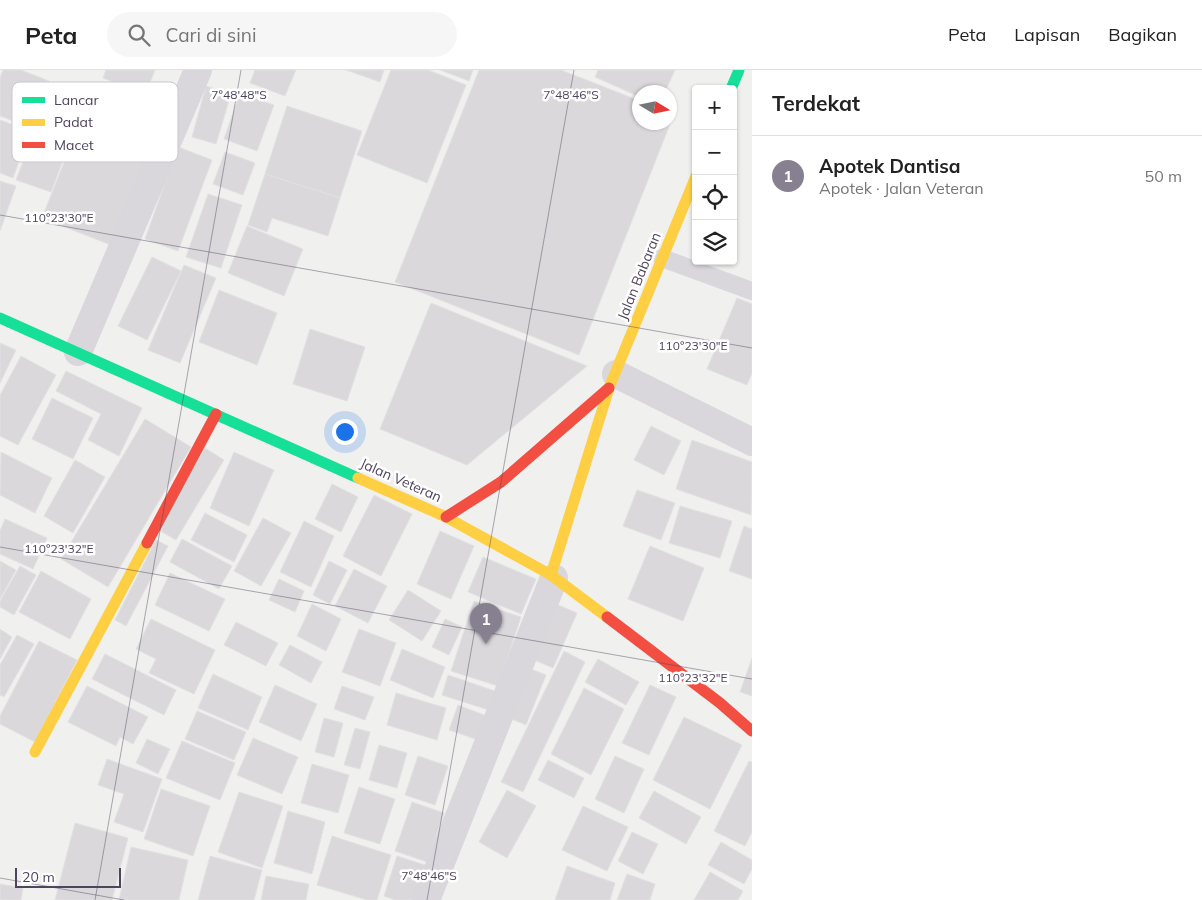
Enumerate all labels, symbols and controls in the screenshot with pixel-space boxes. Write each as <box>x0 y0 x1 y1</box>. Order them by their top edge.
search box <box>107 12 457 57</box>
text: Peta <box>25 20 77 50</box>
icon: search <box>125 21 153 49</box>
text: Cari di sini <box>165 23 256 47</box>
text: Peta <box>948 23 986 46</box>
text: Lapisan <box>1014 23 1080 46</box>
text: Bagikan <box>1108 23 1177 46</box>
legend <box>12 82 178 162</box>
north arrow <box>632 85 677 130</box>
map controls <box>692 85 737 265</box>
button: + <box>692 85 737 130</box>
text: 7°48'48"S <box>211 87 267 102</box>
text: 7°48'46"S <box>543 87 599 102</box>
text: Terdekat <box>772 90 860 116</box>
text: Lancar <box>54 91 100 109</box>
text: Padat <box>54 113 93 131</box>
button: − <box>692 130 737 175</box>
text: Macet <box>54 136 94 154</box>
text: Apotek Dantisa <box>819 154 961 178</box>
text: 1 <box>783 166 793 186</box>
text: 50 m <box>1145 166 1182 186</box>
button: locate <box>692 175 737 220</box>
text: Apotek · Jalan Veteran <box>819 178 984 198</box>
text: 110°23'30"E <box>24 210 94 225</box>
button: layers <box>692 220 737 265</box>
street label: Jalan Babaran <box>613 230 665 322</box>
text: 110°23'30"E <box>658 338 728 353</box>
your location <box>332 419 358 445</box>
street label: Jalan Veteran <box>358 454 444 506</box>
text: 110°23'32"E <box>24 541 94 556</box>
pin: 1 <box>470 603 502 644</box>
text: 110°23'32"E <box>658 670 728 685</box>
scale bar <box>15 865 121 888</box>
text: 20 m <box>22 868 55 886</box>
text: 7°48'46"S <box>401 868 457 883</box>

